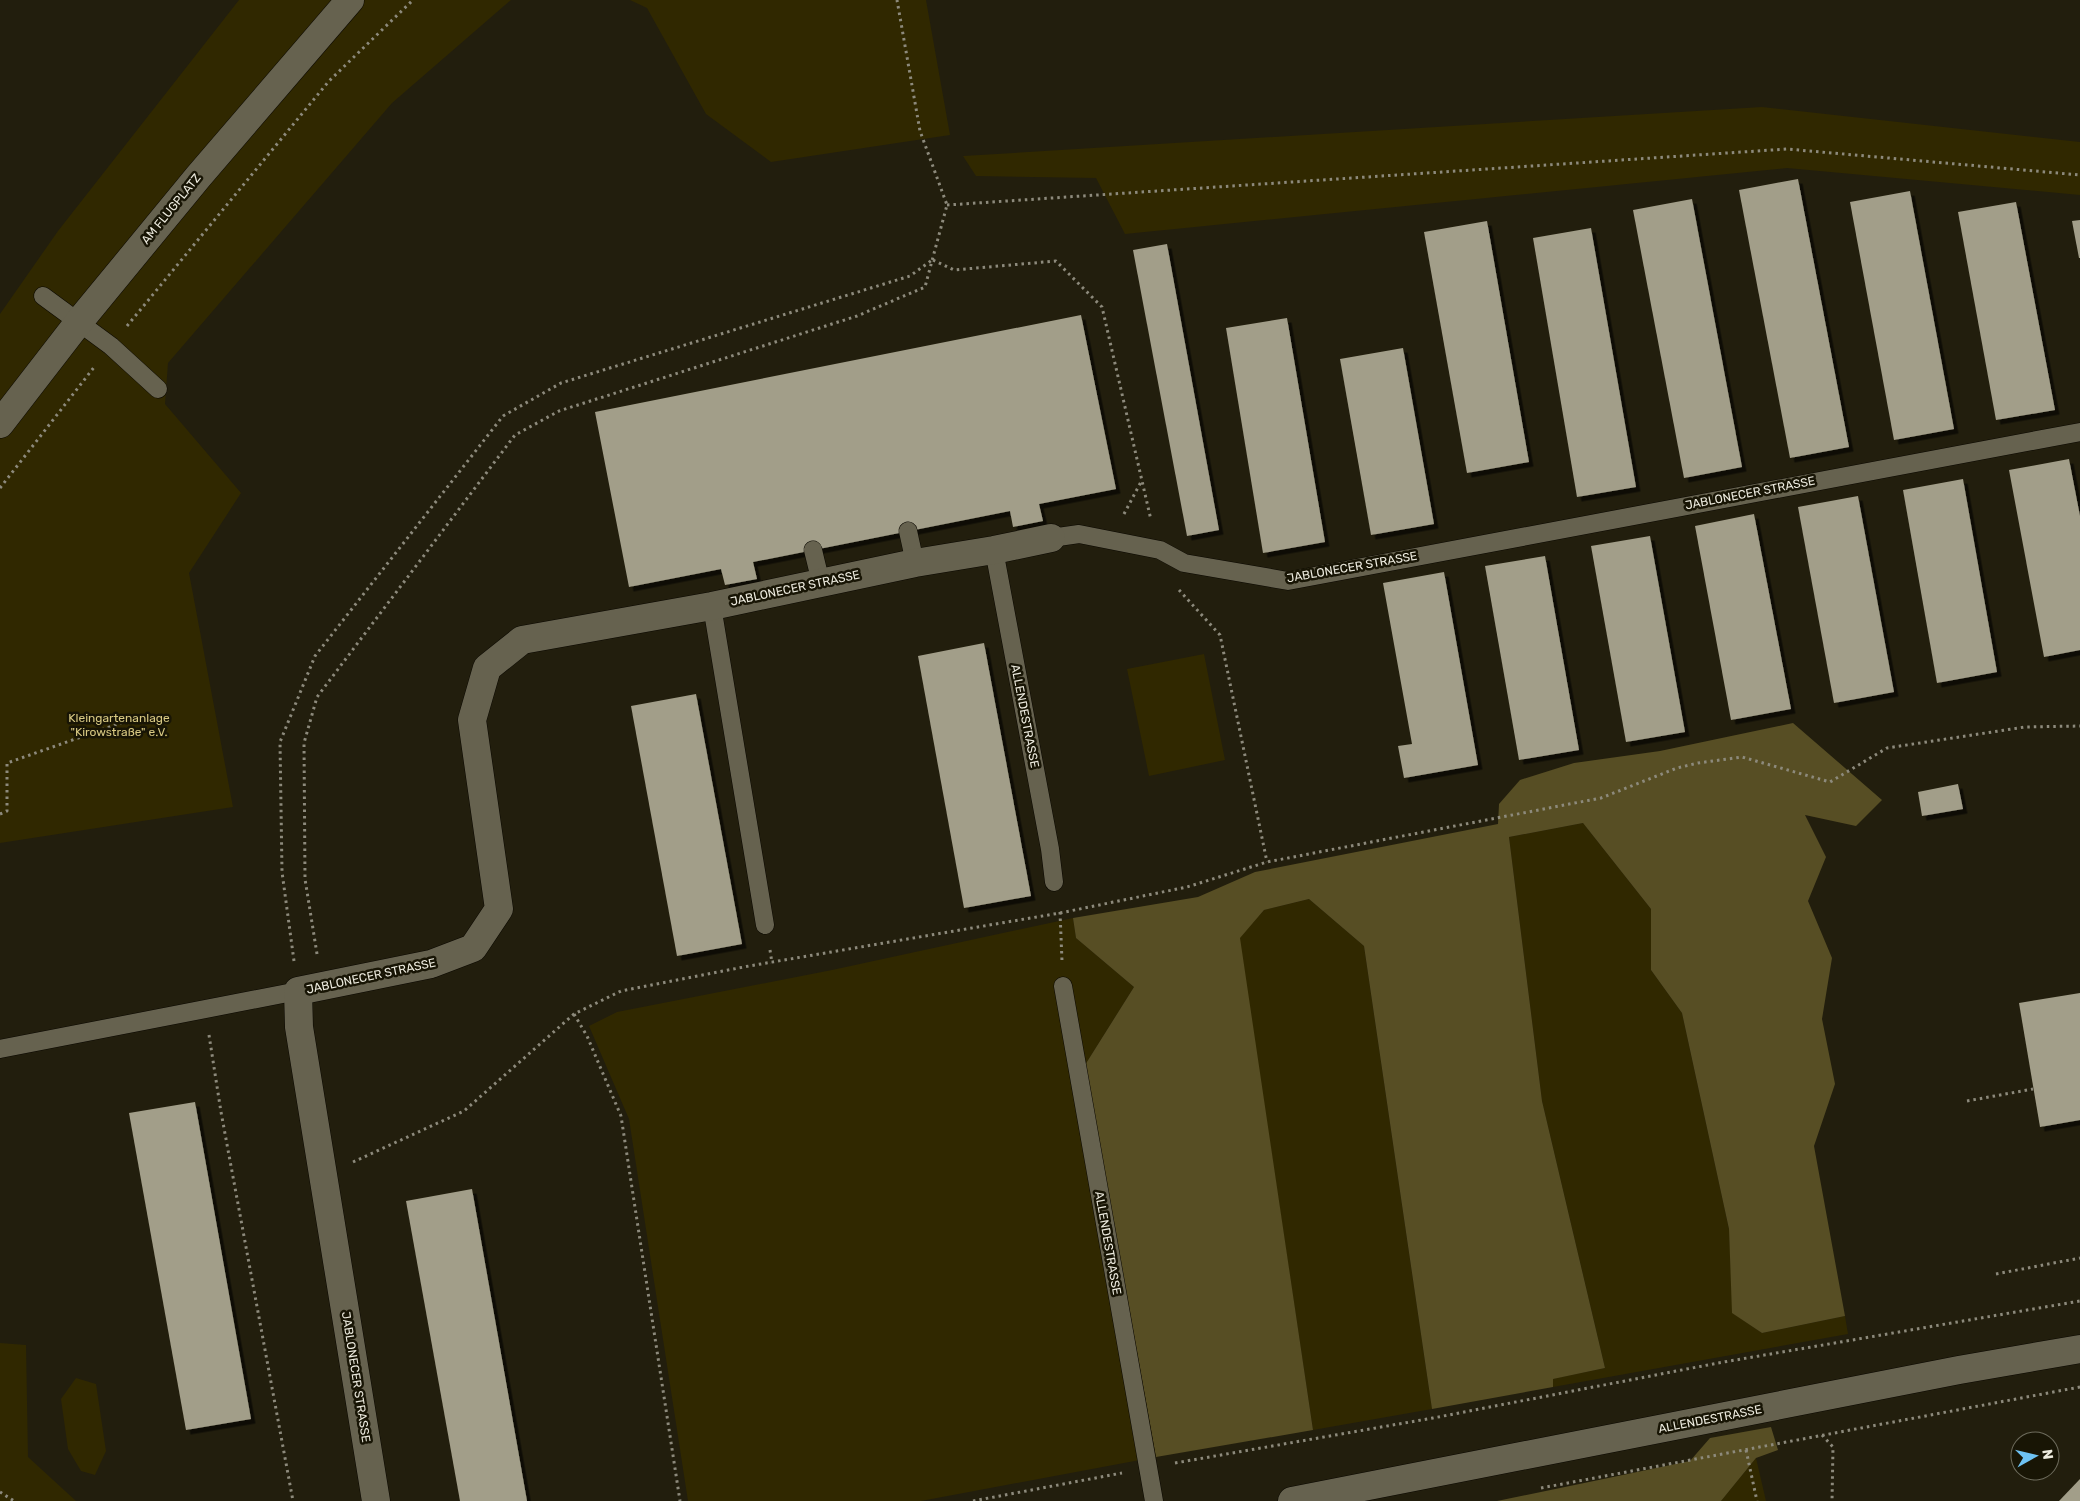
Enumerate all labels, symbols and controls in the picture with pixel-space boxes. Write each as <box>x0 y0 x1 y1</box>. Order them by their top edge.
street label: AM FLUGPLATZ <box>138 171 204 247</box>
street label: JABLONECER STRASSE <box>1684 474 1816 512</box>
street label: JABLONECER STRASSE <box>1286 549 1418 585</box>
street label: JABLONECER STRASSE <box>729 567 861 609</box>
street label: ALLENDESTRASSE <box>1008 663 1042 769</box>
park label: Kleingartenanlage "Kirowstraße" e.V. <box>68 711 170 739</box>
street label: JABLONECER STRASSE <box>305 955 437 997</box>
street label: ALLENDESTRASSE <box>1092 1190 1124 1296</box>
street label: JABLONECER STRASSE <box>339 1311 373 1443</box>
street label: ALLENDESTRASSE <box>1657 1402 1763 1436</box>
north arrow <box>2010 1431 2060 1481</box>
text: N <box>2038 1448 2056 1460</box>

